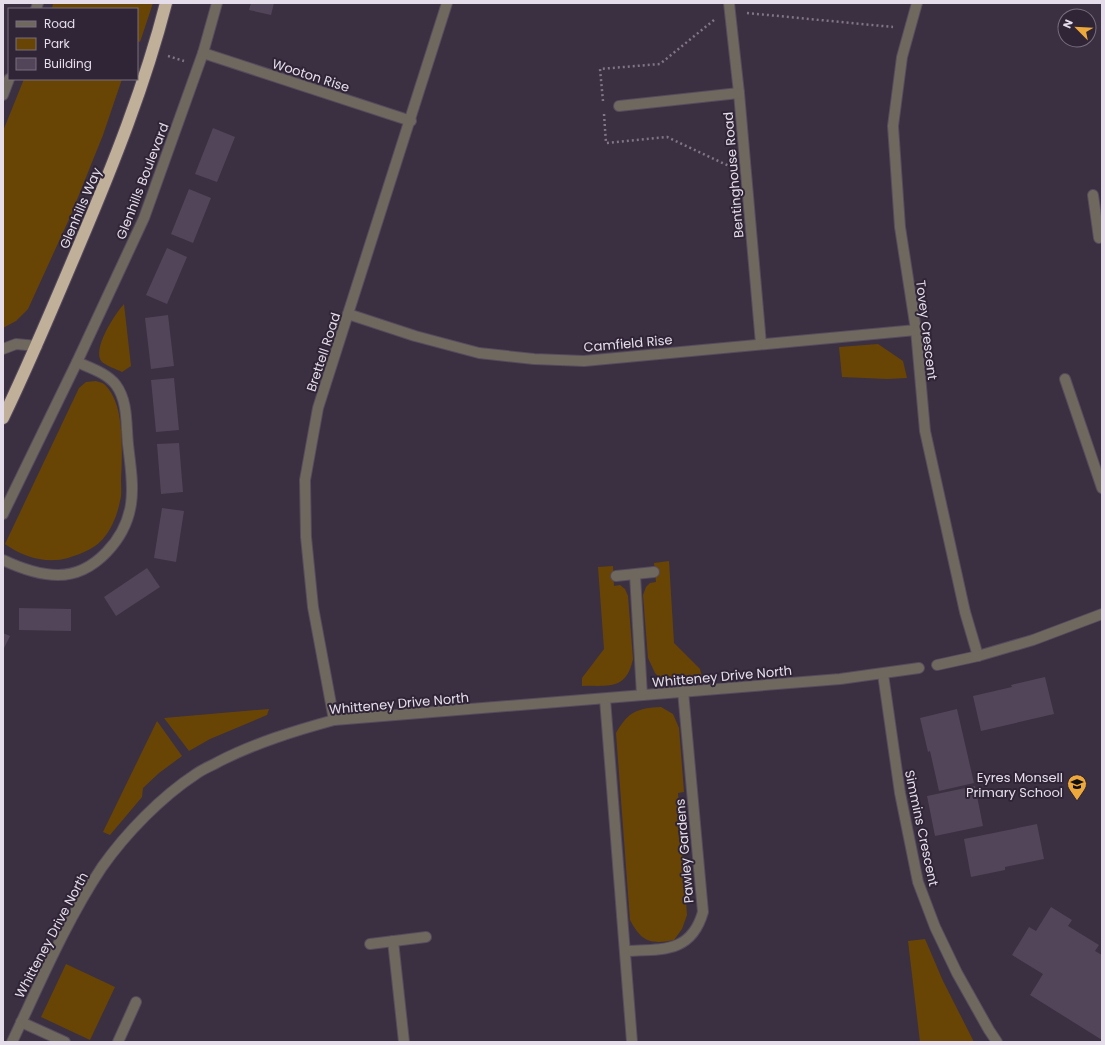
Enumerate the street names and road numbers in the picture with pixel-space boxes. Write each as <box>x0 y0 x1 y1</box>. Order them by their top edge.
street label: Wooton Rise <box>270 54 352 97</box>
street label: Bentinghouse Road <box>719 111 748 239</box>
street label: Glenhills Boulevard <box>111 120 173 242</box>
street label: Glenhills Way <box>55 164 106 252</box>
street label: Tovey Crescent <box>911 279 942 381</box>
street label: Brettell Road <box>302 310 345 394</box>
street label: Camfield Rise <box>583 330 673 357</box>
street label: Whitteney Drive North <box>651 661 793 692</box>
street label: Whitteney Drive North <box>328 688 470 719</box>
street label: Simmins Crescent <box>900 768 943 888</box>
street label: Pawley Gardens <box>670 798 699 904</box>
street label: Whitteney Drive North <box>10 869 93 1002</box>

